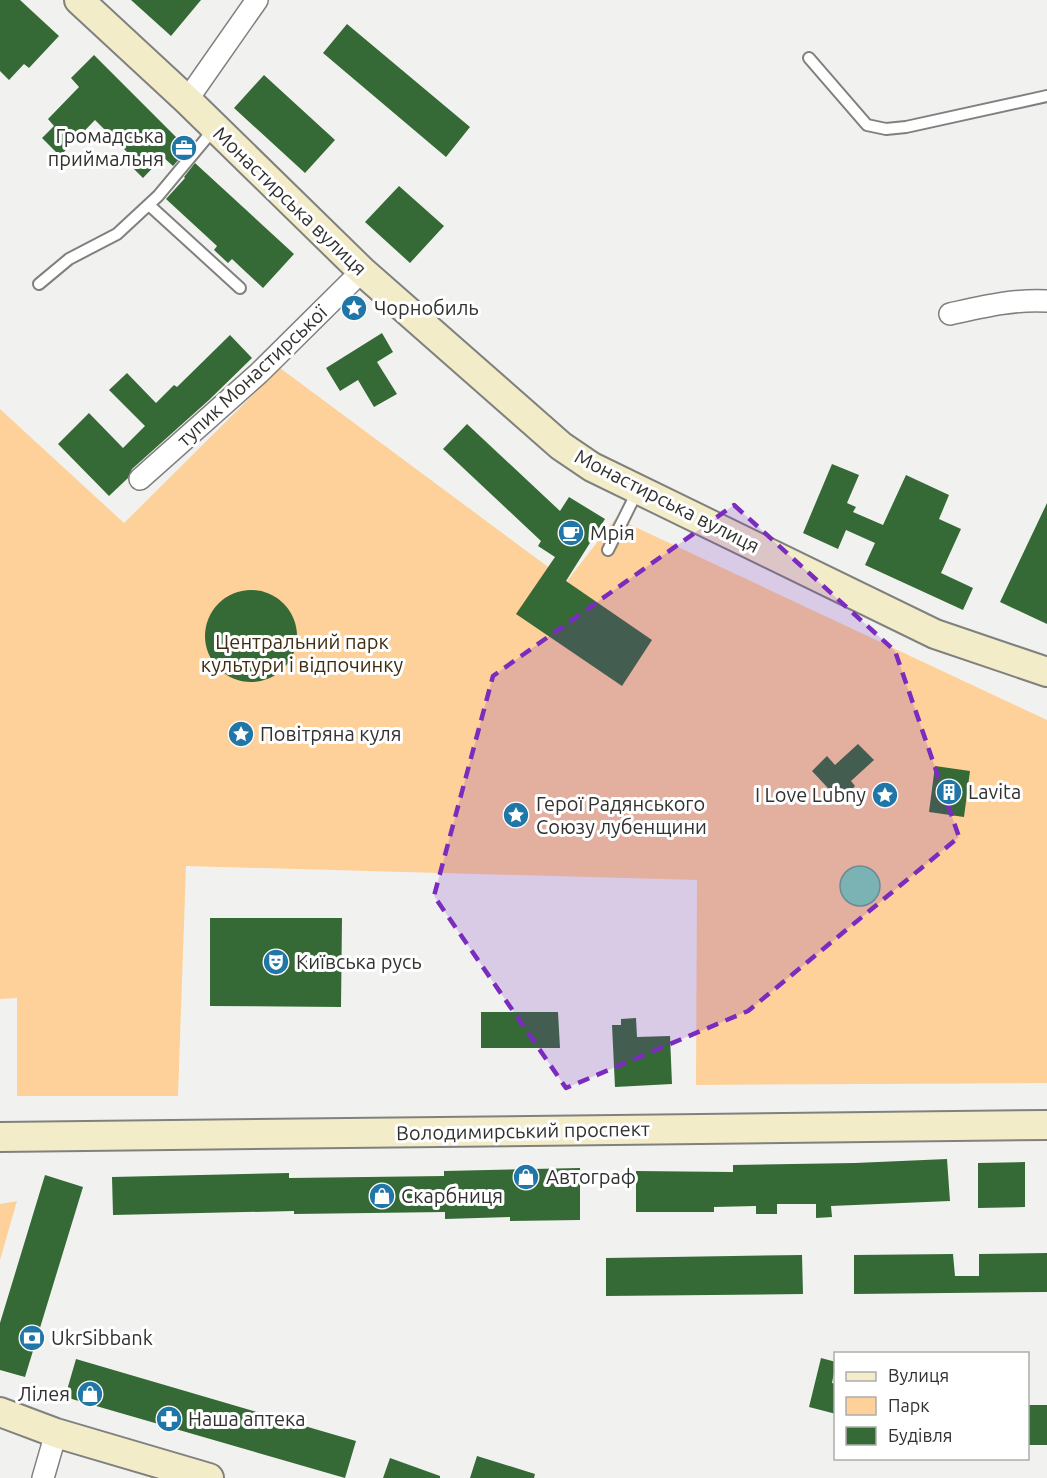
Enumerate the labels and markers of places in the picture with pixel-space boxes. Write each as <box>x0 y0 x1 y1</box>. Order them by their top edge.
place label: Громадська приймальня <box>48 124 164 170</box>
office icon: Громадська приймальня <box>169 133 199 163</box>
place icon: Чорнобиль <box>339 293 369 323</box>
place label: Чорнобиль <box>374 296 479 319</box>
cafe icon: Мрія <box>556 518 586 548</box>
place label: Мрія <box>590 521 635 544</box>
place icon: Повітряна куля <box>226 719 256 749</box>
place label: Повітряна куля <box>260 722 401 745</box>
building icon: Lavita <box>934 777 964 807</box>
place icon: I Love Lubny <box>870 780 900 810</box>
place label: Lavita <box>968 780 1021 803</box>
place label: I Love Lubny <box>755 783 866 806</box>
place label: Герої Радянського Союзу лубенщини <box>536 792 707 838</box>
place icon: Герої Радянського Союзу лубенщини <box>501 800 531 830</box>
theatre icon: Київська русь <box>261 947 291 977</box>
place label: Київська русь <box>296 950 422 973</box>
shop icon: Автограф <box>511 1162 541 1192</box>
place label: Автограф <box>546 1165 636 1188</box>
shop icon: Скарбниця <box>367 1181 397 1211</box>
place label: Скарбниця <box>401 1184 503 1207</box>
bank icon: UkrSibbank <box>17 1323 47 1353</box>
place label: UkrSibbank <box>51 1326 153 1349</box>
shop icon: Лілея <box>75 1379 105 1409</box>
place label: Лілея <box>18 1382 70 1405</box>
pharmacy icon: Наша аптека <box>154 1404 184 1434</box>
place label: Наша аптека <box>188 1407 306 1430</box>

